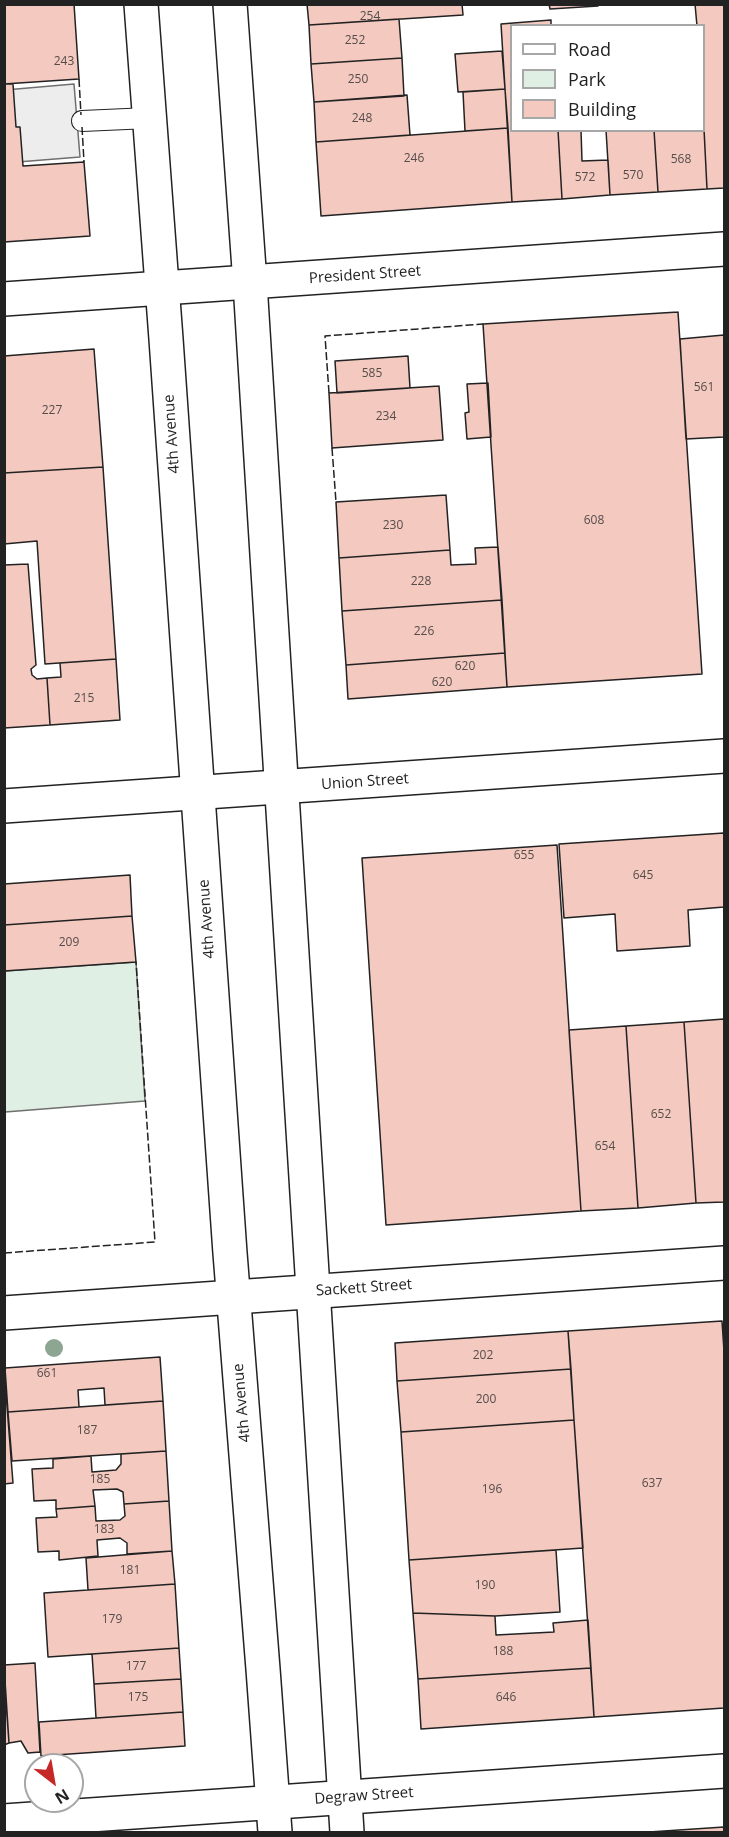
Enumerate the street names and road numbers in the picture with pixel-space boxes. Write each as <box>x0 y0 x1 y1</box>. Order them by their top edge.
street label: President Street <box>308 262 422 288</box>
street label: 4th Avenue <box>160 394 184 474</box>
street label: Union Street <box>321 770 409 794</box>
street label: 4th Avenue <box>195 879 219 959</box>
street label: Sackett Street <box>315 1276 413 1300</box>
street label: 4th Avenue <box>230 1363 254 1443</box>
street label: Degraw Street <box>314 1784 414 1808</box>

